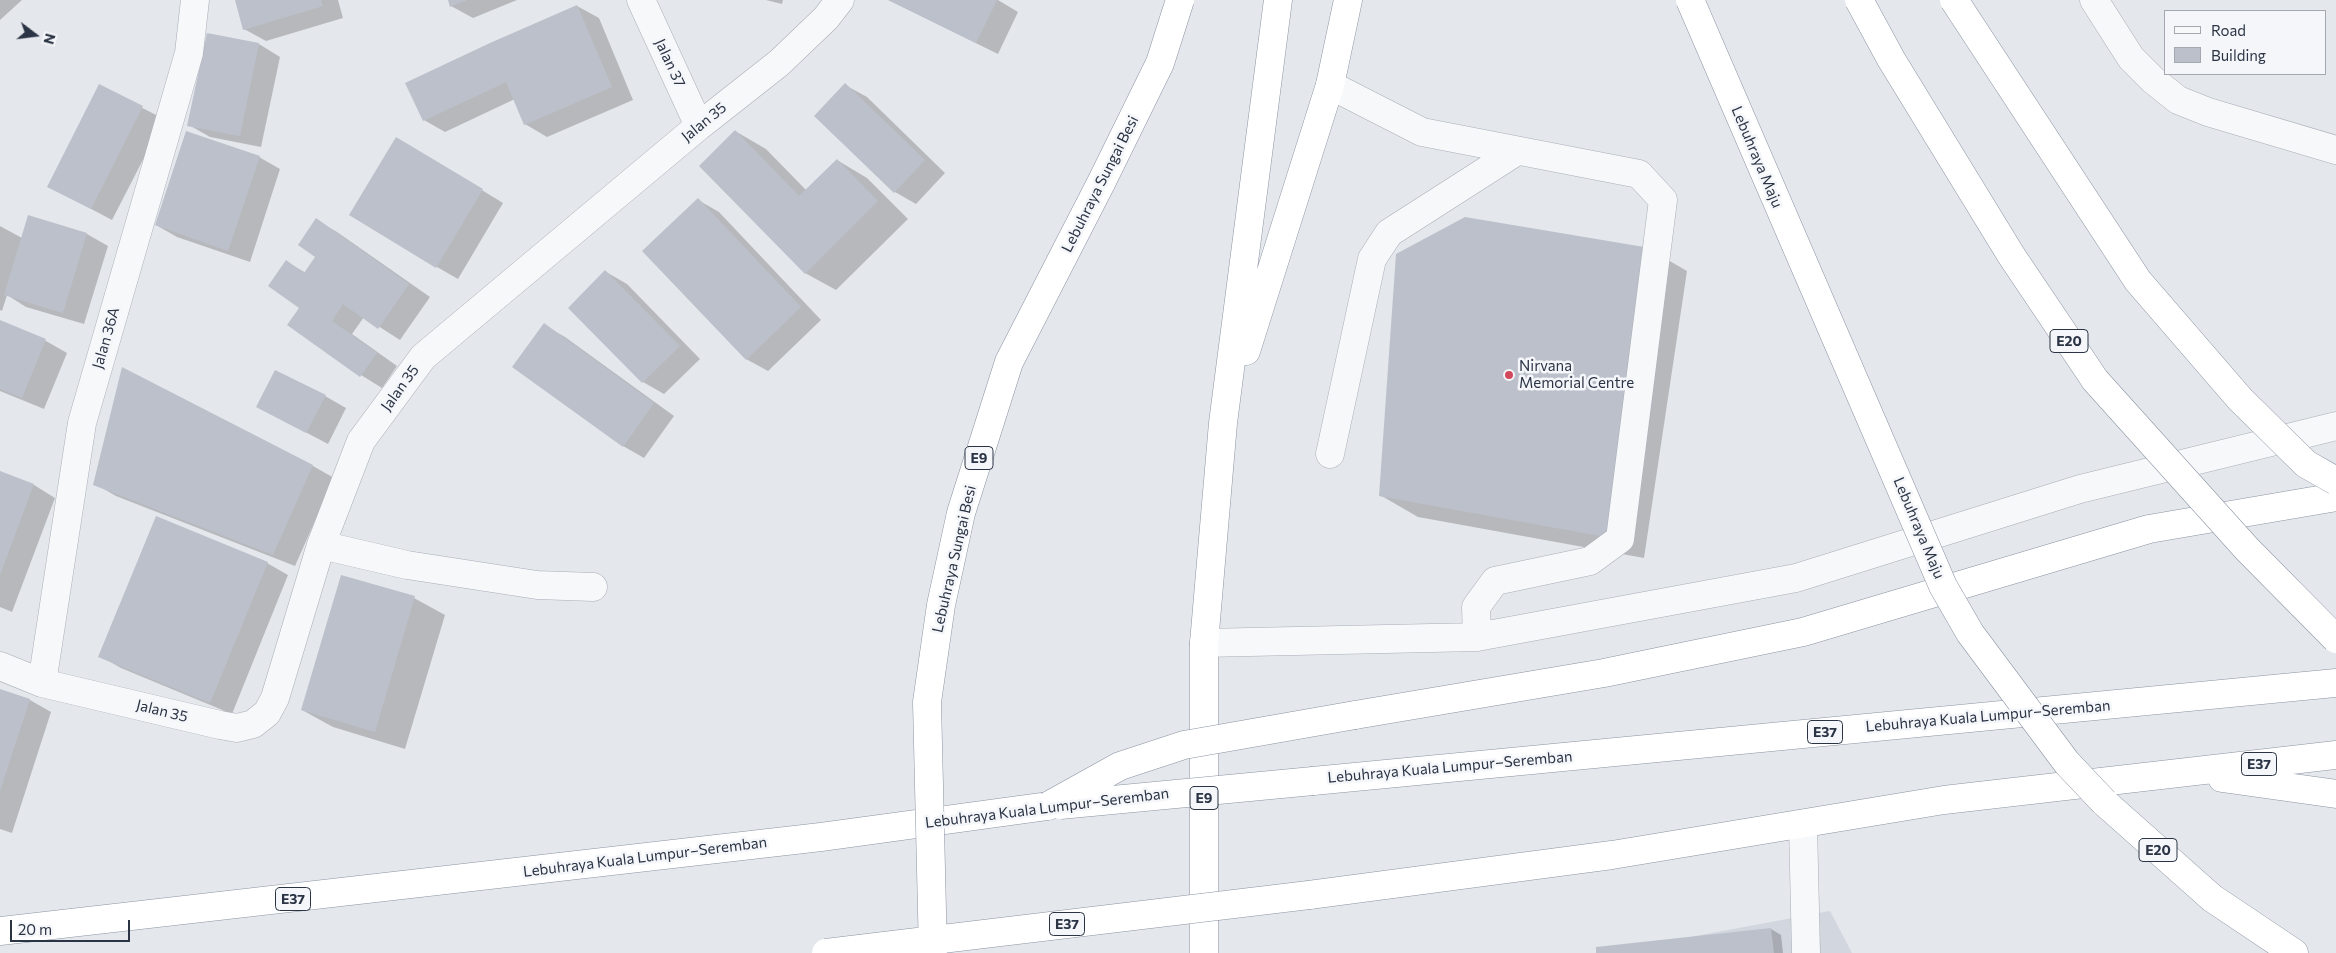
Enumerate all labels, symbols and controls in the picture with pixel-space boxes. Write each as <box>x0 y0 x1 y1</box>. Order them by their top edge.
north arrow <box>10 10 60 60</box>
legend <box>2164 10 2326 75</box>
text: Road <box>2211 21 2246 39</box>
text: N <box>40 32 60 46</box>
street label: Jalan 37 <box>651 36 689 90</box>
text: Building <box>2211 46 2266 64</box>
street label: Jalan 35 <box>678 98 730 146</box>
street label: Lebuhraya Maju <box>1728 104 1786 210</box>
street label: Lebuhraya Sungai Besi <box>1058 113 1142 255</box>
street label: Jalan 36A <box>89 305 123 371</box>
road number: E20 <box>2050 330 2088 352</box>
place label: Nirvana Memorial Centre <box>1519 357 1634 392</box>
street label: Jalan 35 <box>377 361 423 415</box>
marker: Nirvana Memorial Centre <box>1503 369 1515 381</box>
road number: E9 <box>965 446 993 469</box>
street label: Lebuhraya Maju <box>1890 475 1948 581</box>
street label: Lebuhraya Sungai Besi <box>928 483 980 635</box>
street label: Jalan 35 <box>134 696 190 726</box>
street label: Lebuhraya Kuala Lumpur–Seremban <box>1865 696 2111 736</box>
road number: E37 <box>1808 720 1842 744</box>
street label: Lebuhraya Kuala Lumpur–Seremban <box>1327 747 1573 787</box>
road number: E37 <box>2242 752 2276 776</box>
street label: Lebuhraya Kuala Lumpur–Seremban <box>924 784 1170 832</box>
road number: E9 <box>1190 786 1218 810</box>
street label: Lebuhraya Kuala Lumpur–Seremban <box>522 833 768 881</box>
road number: E20 <box>2139 838 2177 862</box>
road number: E37 <box>276 888 310 911</box>
scale bar <box>12 910 132 942</box>
road number: E37 <box>1050 912 1084 936</box>
text: 20 m <box>18 920 52 938</box>

